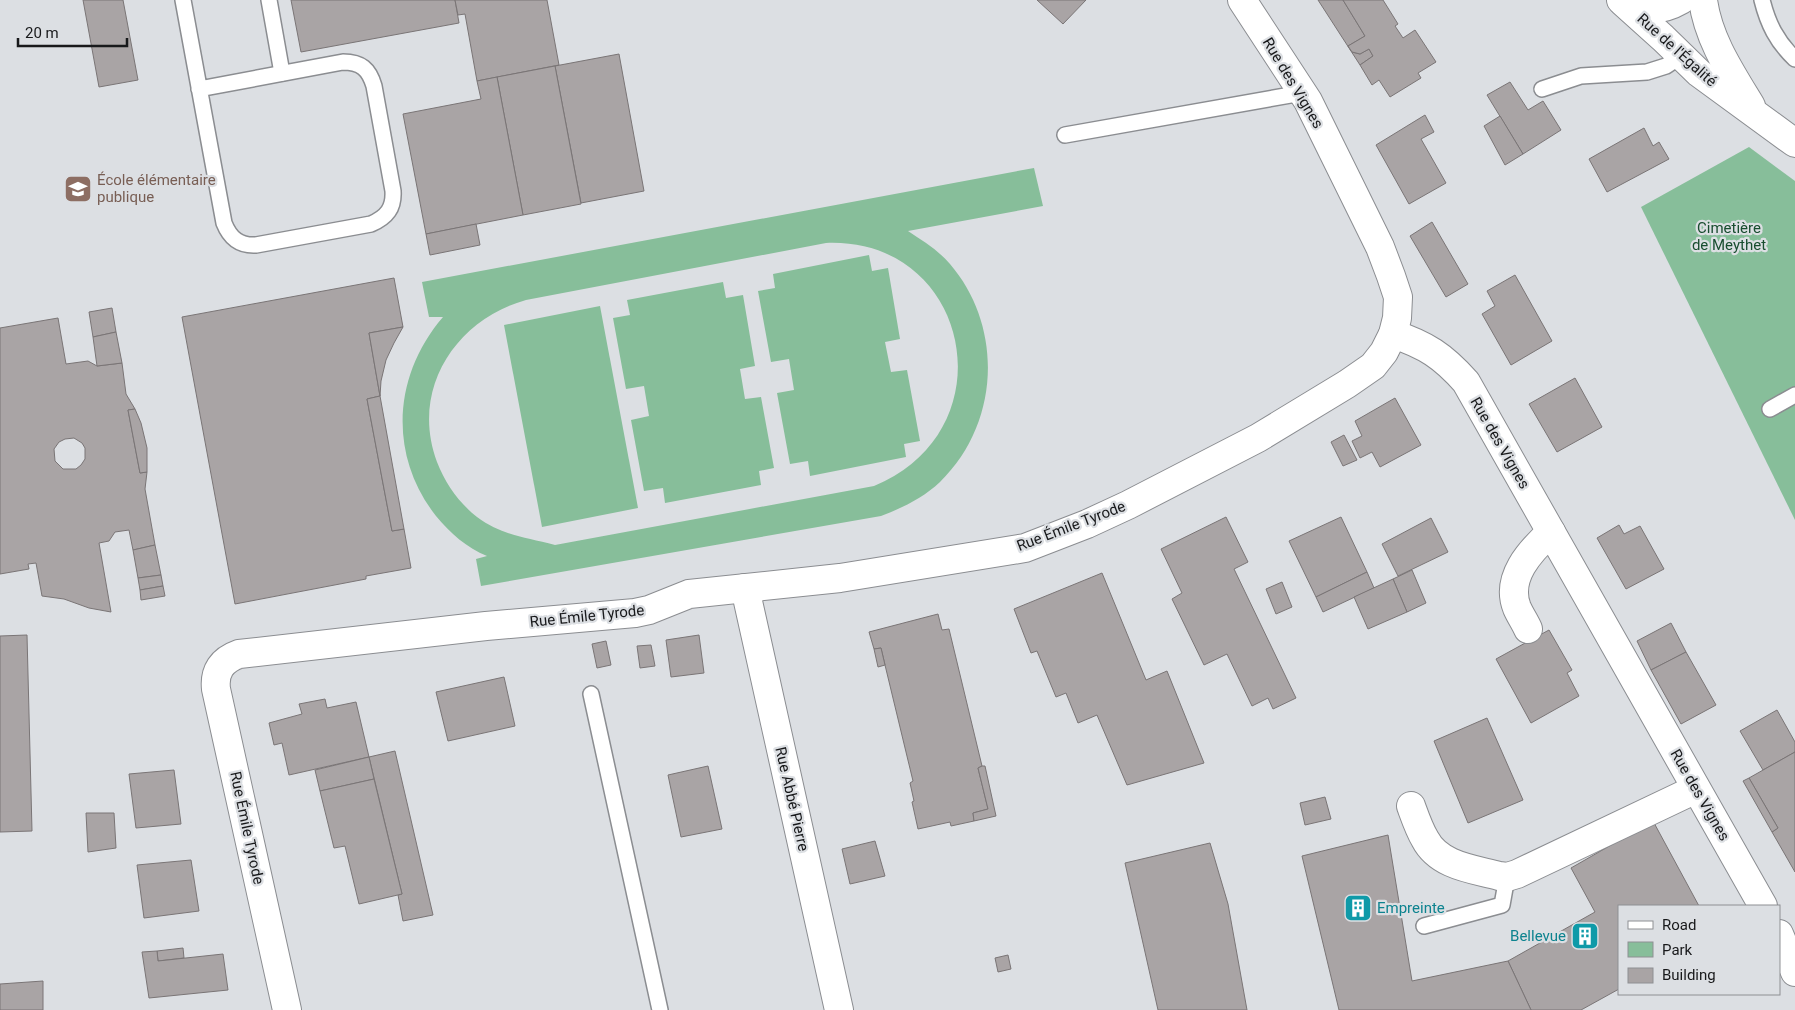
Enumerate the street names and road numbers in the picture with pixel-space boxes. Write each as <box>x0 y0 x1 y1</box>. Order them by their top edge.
street label: Rue de l'Égalité <box>1634 10 1720 90</box>
street label: Rue des Vignes <box>1259 34 1327 132</box>
street label: Rue des Vignes <box>1467 394 1533 492</box>
street label: Rue Émile Tyrode <box>1014 497 1128 555</box>
street label: Rue Émile Tyrode <box>529 601 645 631</box>
street label: Rue Abbé Pierre <box>771 745 813 853</box>
street label: Rue des Vignes <box>1667 746 1733 844</box>
street label: Rue Émile Tyrode <box>226 770 268 886</box>

